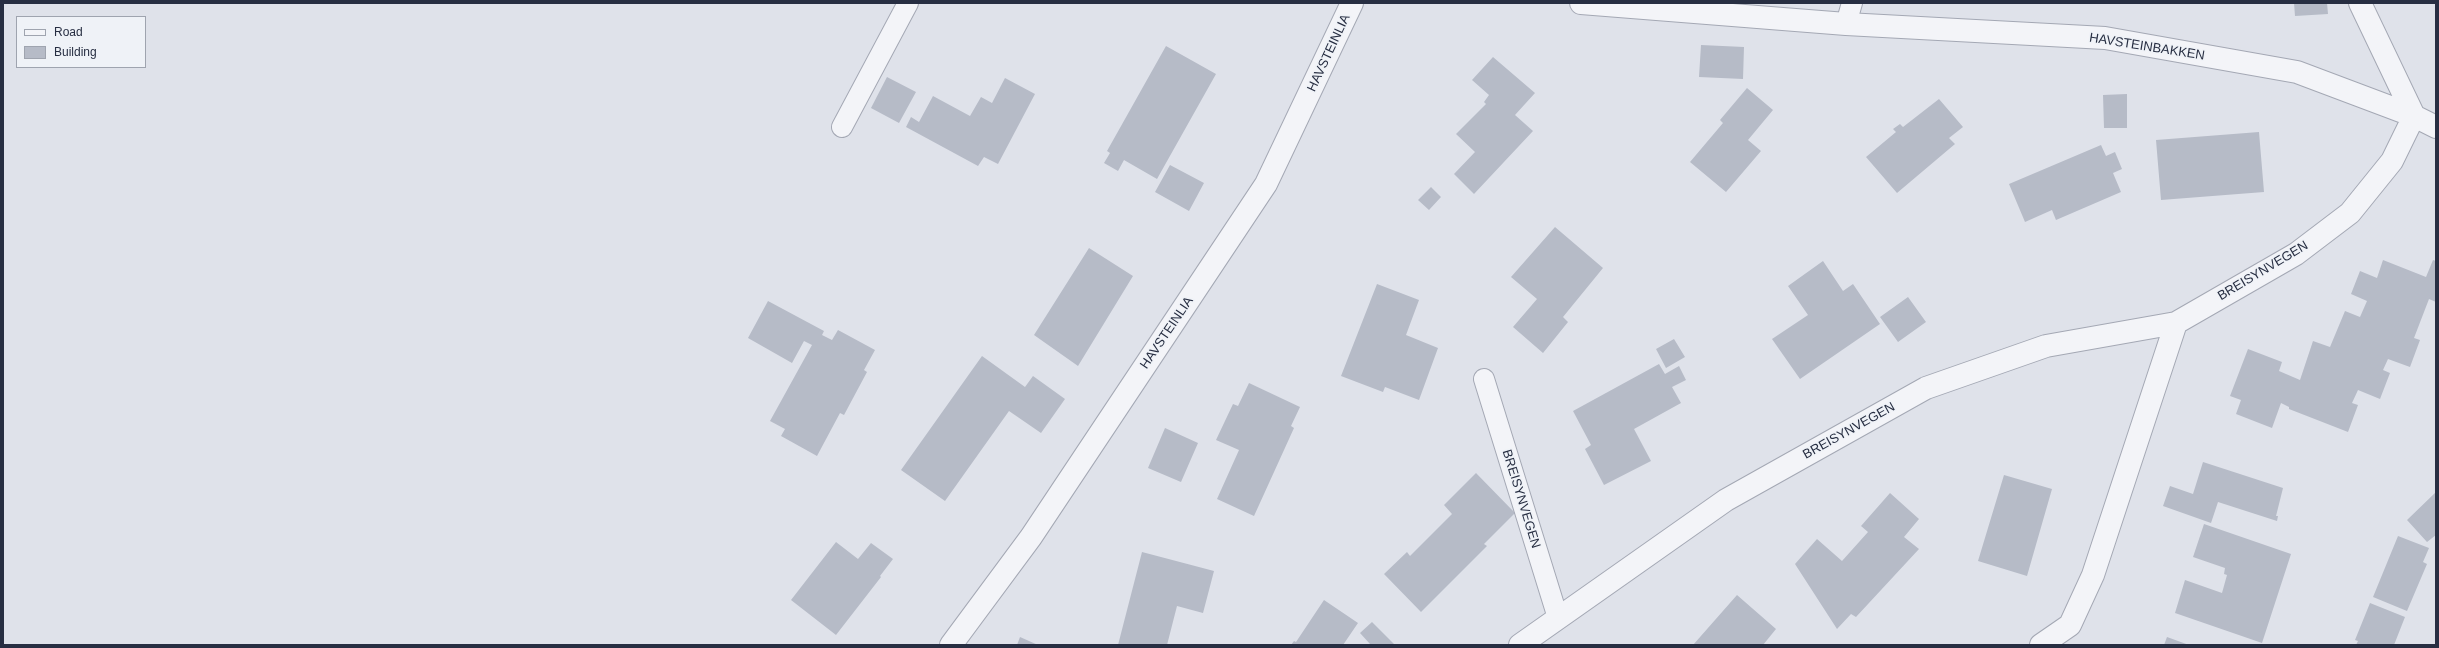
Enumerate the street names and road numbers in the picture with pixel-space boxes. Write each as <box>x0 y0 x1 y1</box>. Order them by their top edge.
street label: HAVSTEINLIA <box>1304 12 1354 94</box>
street label: HAVSTEINBAKKEN <box>2088 30 2206 64</box>
street label: BREISYNVEGEN <box>2215 238 2311 304</box>
street label: HAVSTEINLIA <box>1137 294 1197 372</box>
street label: BREISYNVEGEN <box>1800 399 1898 463</box>
street label: BREISYNVEGEN <box>1499 448 1543 550</box>

